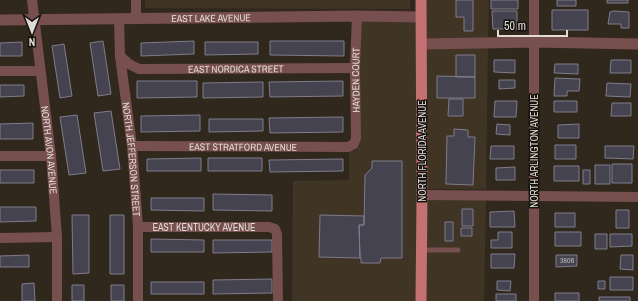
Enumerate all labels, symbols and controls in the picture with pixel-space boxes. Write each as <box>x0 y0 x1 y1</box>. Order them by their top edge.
street label: EAST LAKE AVENUE <box>171 11 251 25</box>
north arrow <box>12 12 52 52</box>
scale bar <box>498 12 567 38</box>
text: 50 m <box>504 18 526 34</box>
text: N <box>29 35 35 49</box>
street label: HAYDEN COURT <box>348 47 362 113</box>
street label: EAST NORDICA STREET <box>188 62 284 75</box>
street label: NORTH ARLINGTON AVENUE <box>528 94 541 208</box>
street label: NORTH FLORIDA AVENUE <box>416 100 429 202</box>
street label: NORTH JEFFERSON STREET <box>120 101 144 217</box>
street label: NORTH AVON AVENUE <box>38 105 60 195</box>
street label: EAST STRATFORD AVENUE <box>189 140 297 153</box>
street label: EAST KENTUCKY AVENUE <box>152 221 256 234</box>
house number: 3806 <box>560 255 575 265</box>

